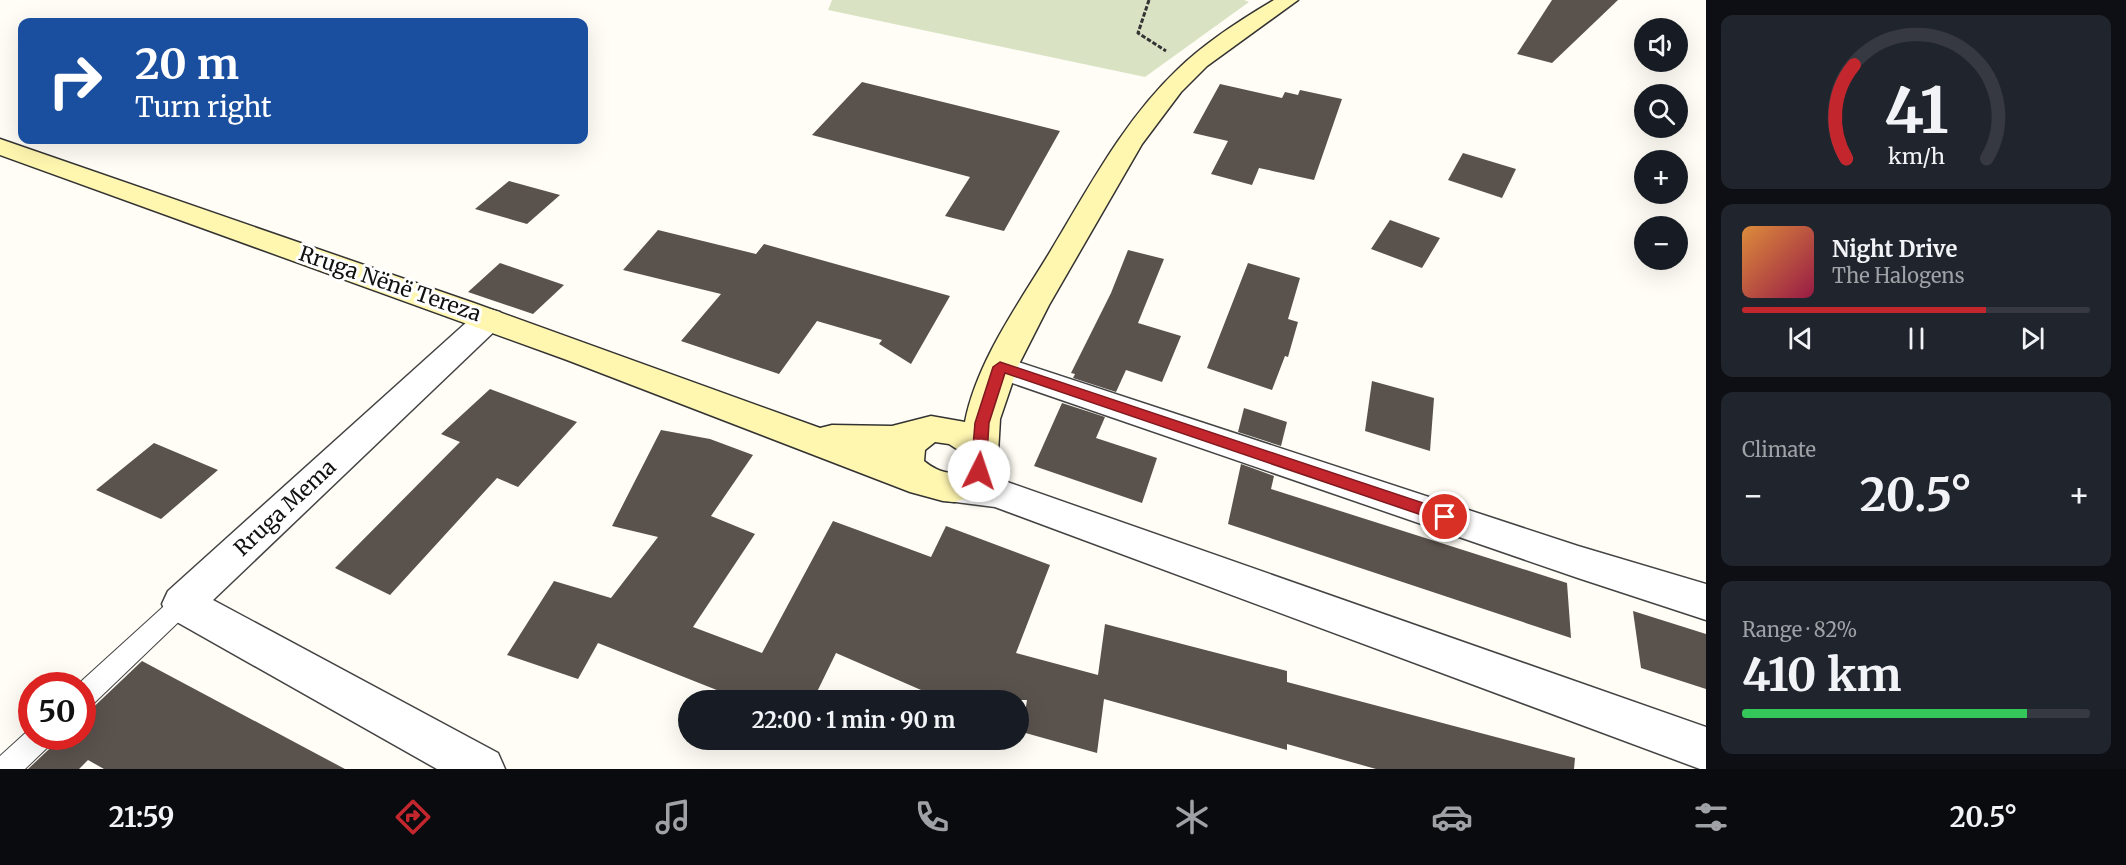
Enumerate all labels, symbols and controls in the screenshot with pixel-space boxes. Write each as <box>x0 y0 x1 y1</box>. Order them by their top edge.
map controls <box>1634 18 1688 270</box>
button: sound <box>1634 18 1688 72</box>
text: 20 m <box>135 38 239 90</box>
icon: right <box>36 42 114 120</box>
text: 41 <box>1884 72 1948 150</box>
button: search <box>1634 84 1688 138</box>
text: Turn right <box>135 90 272 124</box>
text: km/h <box>1888 143 1944 170</box>
button: + <box>1634 150 1688 204</box>
button: − <box>1634 216 1688 270</box>
text: Night Drive <box>1832 235 1957 263</box>
street label: Rruga Nënë Tereza <box>296 240 485 327</box>
text: The Halogens <box>1832 263 1964 288</box>
icon: previous <box>1784 322 1817 355</box>
icon: pause <box>1900 322 1933 355</box>
icon: next <box>2016 322 2049 355</box>
text: Climate <box>1742 437 1816 462</box>
position arrow <box>947 439 1011 503</box>
street label: Rruga Mema <box>228 454 341 562</box>
text: 20.5° <box>1860 467 1972 523</box>
text: − <box>1742 475 1764 516</box>
text: + <box>2068 475 2090 516</box>
pin <box>1419 491 1470 542</box>
icon: arrive <box>1428 500 1461 533</box>
text: Range · 82% <box>1742 617 1857 642</box>
text: 410 km <box>1742 647 1902 703</box>
speed limit sign: 50 <box>18 672 96 750</box>
text: 22:00 · 1 min · 90 m <box>752 706 955 734</box>
icon: directions <box>392 796 434 838</box>
icon: music <box>652 796 694 838</box>
icon: phone <box>911 796 953 838</box>
icon: climate <box>1171 796 1213 838</box>
icon: car <box>1431 796 1473 838</box>
icon: filters <box>1690 796 1732 838</box>
text: 21:59 <box>109 800 174 834</box>
text: 20.5° <box>1950 800 2017 834</box>

